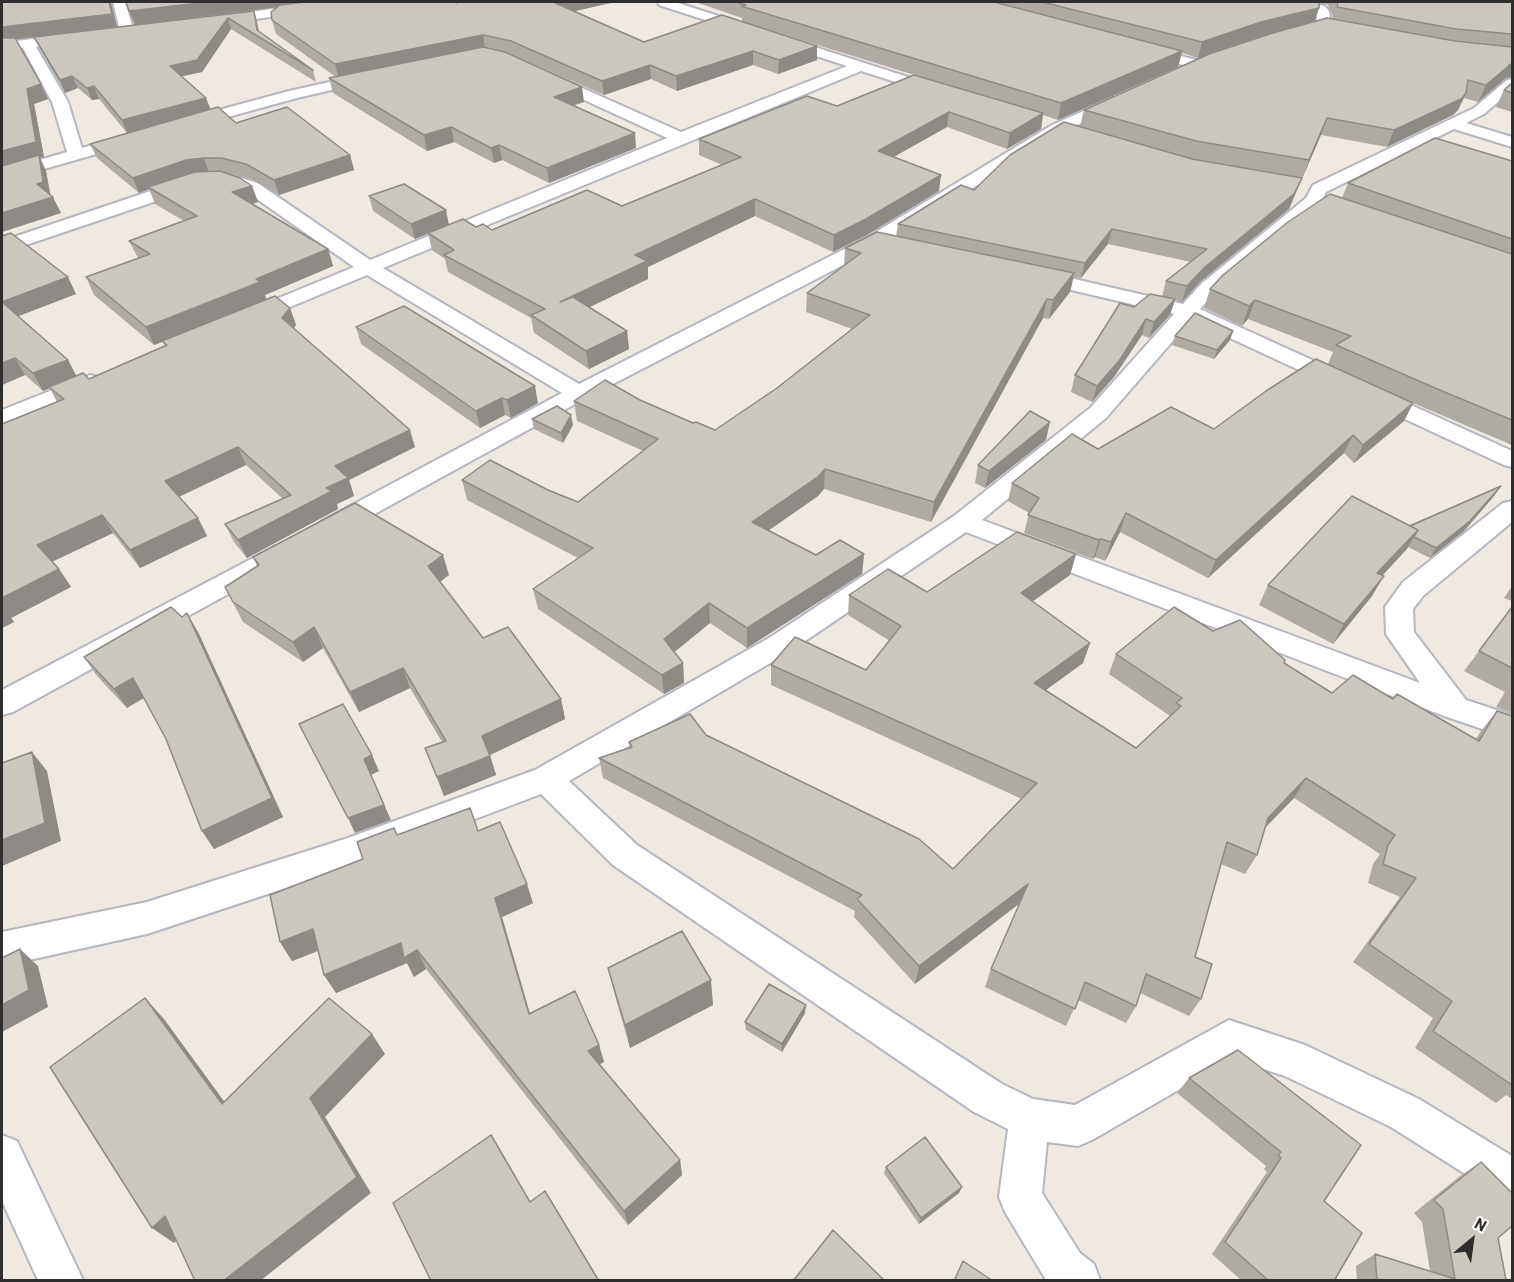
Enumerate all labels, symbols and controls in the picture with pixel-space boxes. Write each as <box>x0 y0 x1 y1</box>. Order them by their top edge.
north arrow <box>1442 1210 1502 1270</box>
text: N <box>1472 1213 1490 1235</box>

